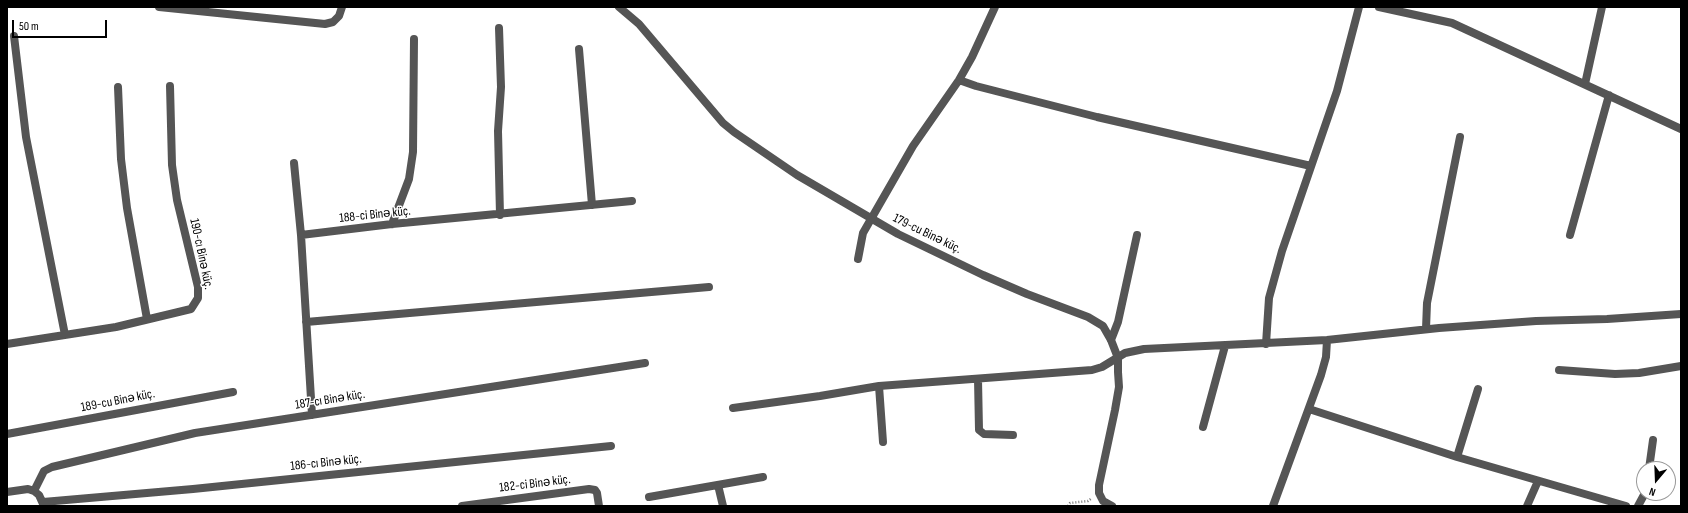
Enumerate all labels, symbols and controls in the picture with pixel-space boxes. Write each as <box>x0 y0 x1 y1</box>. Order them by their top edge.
scale bar <box>14 12 109 38</box>
text: 50 m <box>19 19 39 34</box>
street label: 188-ci Binə küç. <box>338 203 412 227</box>
street label: 179-cu Binə küç. <box>890 211 964 257</box>
street label: 190-cı Binə küç. <box>186 217 216 291</box>
street label: 189-cu Binə küç. <box>80 386 156 416</box>
street label: 187-cı Binə küç. <box>294 387 366 413</box>
street label: 186-cı Binə küç. <box>290 451 362 475</box>
north arrow <box>1636 461 1676 501</box>
street label: 182-ci Binə küç. <box>498 472 572 496</box>
text: N <box>1647 485 1657 499</box>

